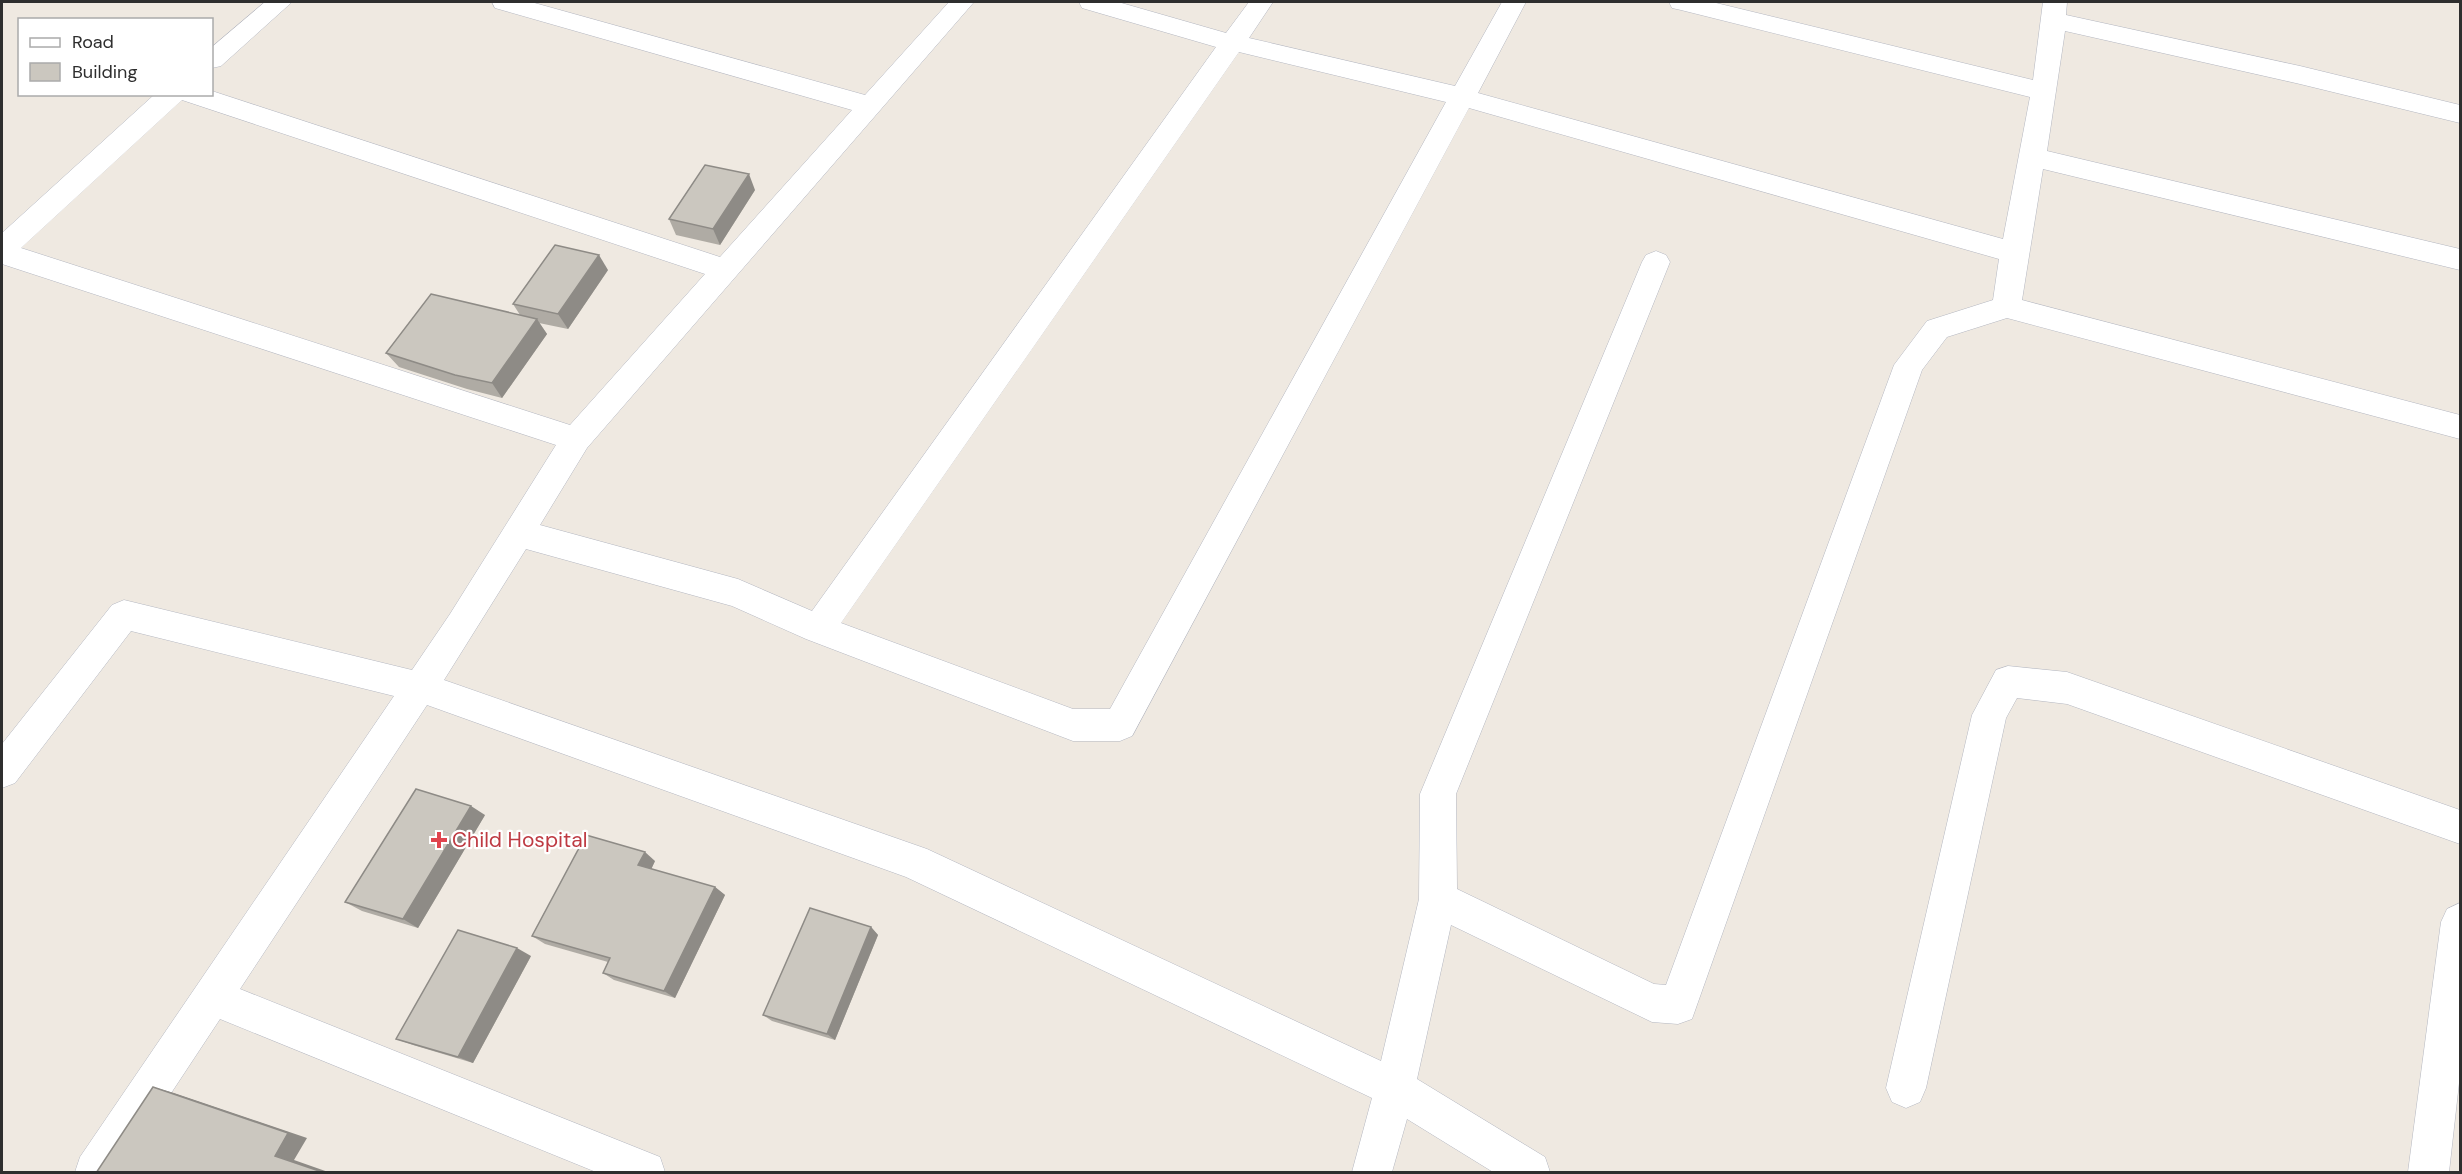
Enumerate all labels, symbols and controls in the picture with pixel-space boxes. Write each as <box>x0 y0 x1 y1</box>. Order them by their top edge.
legend <box>18 18 213 96</box>
text: Road <box>72 30 114 54</box>
text: Building <box>72 60 137 84</box>
place label: Child Hospital <box>452 826 587 854</box>
marker: Child Hospital <box>430 831 448 849</box>

